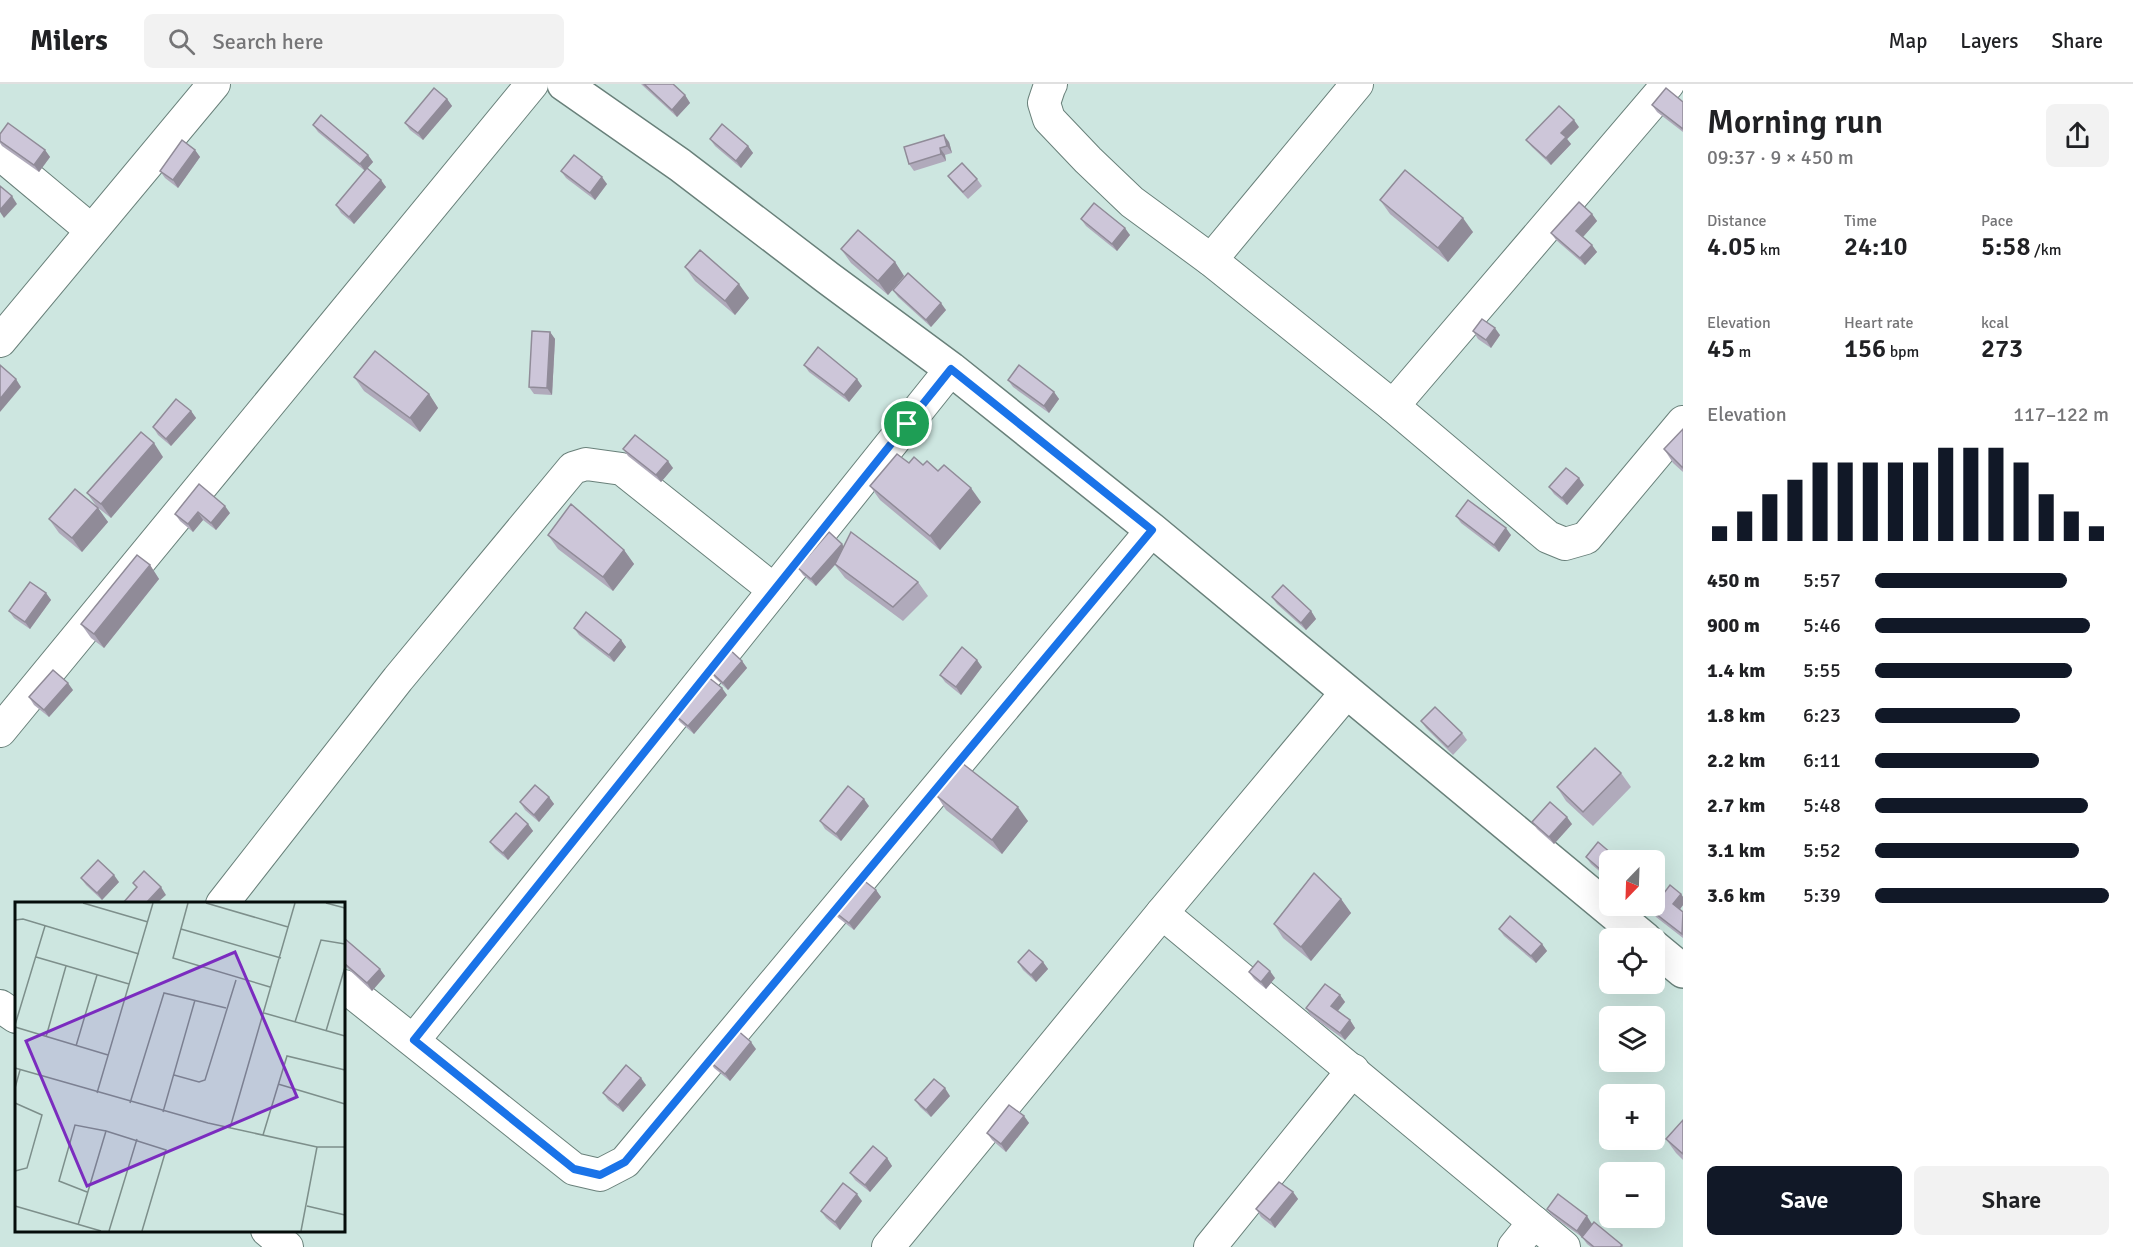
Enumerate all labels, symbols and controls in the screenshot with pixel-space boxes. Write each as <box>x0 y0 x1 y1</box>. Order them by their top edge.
search box <box>144 14 564 68</box>
text: Milers <box>30 24 108 58</box>
icon: search <box>165 25 198 58</box>
text: Search here <box>213 28 324 55</box>
text: Map <box>1889 28 1927 54</box>
text: Layers <box>1960 28 2018 54</box>
text: Share <box>2051 28 2103 54</box>
text: Morning run <box>1707 102 1883 143</box>
button: share <box>2046 104 2109 167</box>
text: 09:37 · 9 × 450 m <box>1707 145 1854 170</box>
text: Distance <box>1707 211 1767 231</box>
text: Time <box>1844 211 1877 231</box>
text: Pace <box>1981 211 2013 231</box>
text: 4.05 <box>1707 231 1756 263</box>
text: 24:10 <box>1844 231 1908 263</box>
text: 5:58 <box>1981 231 2030 263</box>
text: km <box>1756 240 1781 260</box>
text: /km <box>2030 240 2062 260</box>
text: Elevation <box>1707 313 1771 333</box>
text: Heart rate <box>1844 313 1913 333</box>
text: kcal <box>1981 313 2009 333</box>
text: 45 <box>1707 333 1735 365</box>
text: 156 <box>1844 333 1886 365</box>
text: 273 <box>1981 333 2023 365</box>
text: m <box>1735 342 1751 362</box>
text: bpm <box>1886 342 1919 362</box>
pin <box>881 398 932 449</box>
text: Elevation <box>1707 402 1787 427</box>
text: 117–122 m <box>2013 402 2109 427</box>
icon: arrive <box>890 407 923 440</box>
text: 450 m <box>1707 568 1760 593</box>
text: 5:57 <box>1803 568 1841 593</box>
text: 900 m <box>1707 613 1760 638</box>
text: 5:46 <box>1803 613 1841 638</box>
text: 1.4 km <box>1707 658 1765 683</box>
text: 5:55 <box>1803 658 1841 683</box>
text: 1.8 km <box>1707 703 1765 728</box>
text: 6:23 <box>1803 703 1841 728</box>
text: 2.2 km <box>1707 748 1765 773</box>
text: 6:11 <box>1803 748 1841 773</box>
text: 2.7 km <box>1707 793 1765 818</box>
text: 5:48 <box>1803 793 1841 818</box>
text: 3.1 km <box>1707 838 1765 863</box>
text: 5:52 <box>1803 838 1841 863</box>
north arrow <box>1599 850 1665 916</box>
map controls <box>1599 850 1665 1228</box>
text: 3.6 km <box>1707 883 1765 908</box>
text: 5:39 <box>1803 883 1841 908</box>
inset map <box>15 902 345 1232</box>
button: locate <box>1599 928 1665 994</box>
button: layers <box>1599 1006 1665 1072</box>
button: + <box>1599 1084 1665 1150</box>
button: − <box>1599 1162 1665 1228</box>
button: Save <box>1707 1166 1902 1235</box>
button: Share <box>1914 1166 2109 1235</box>

